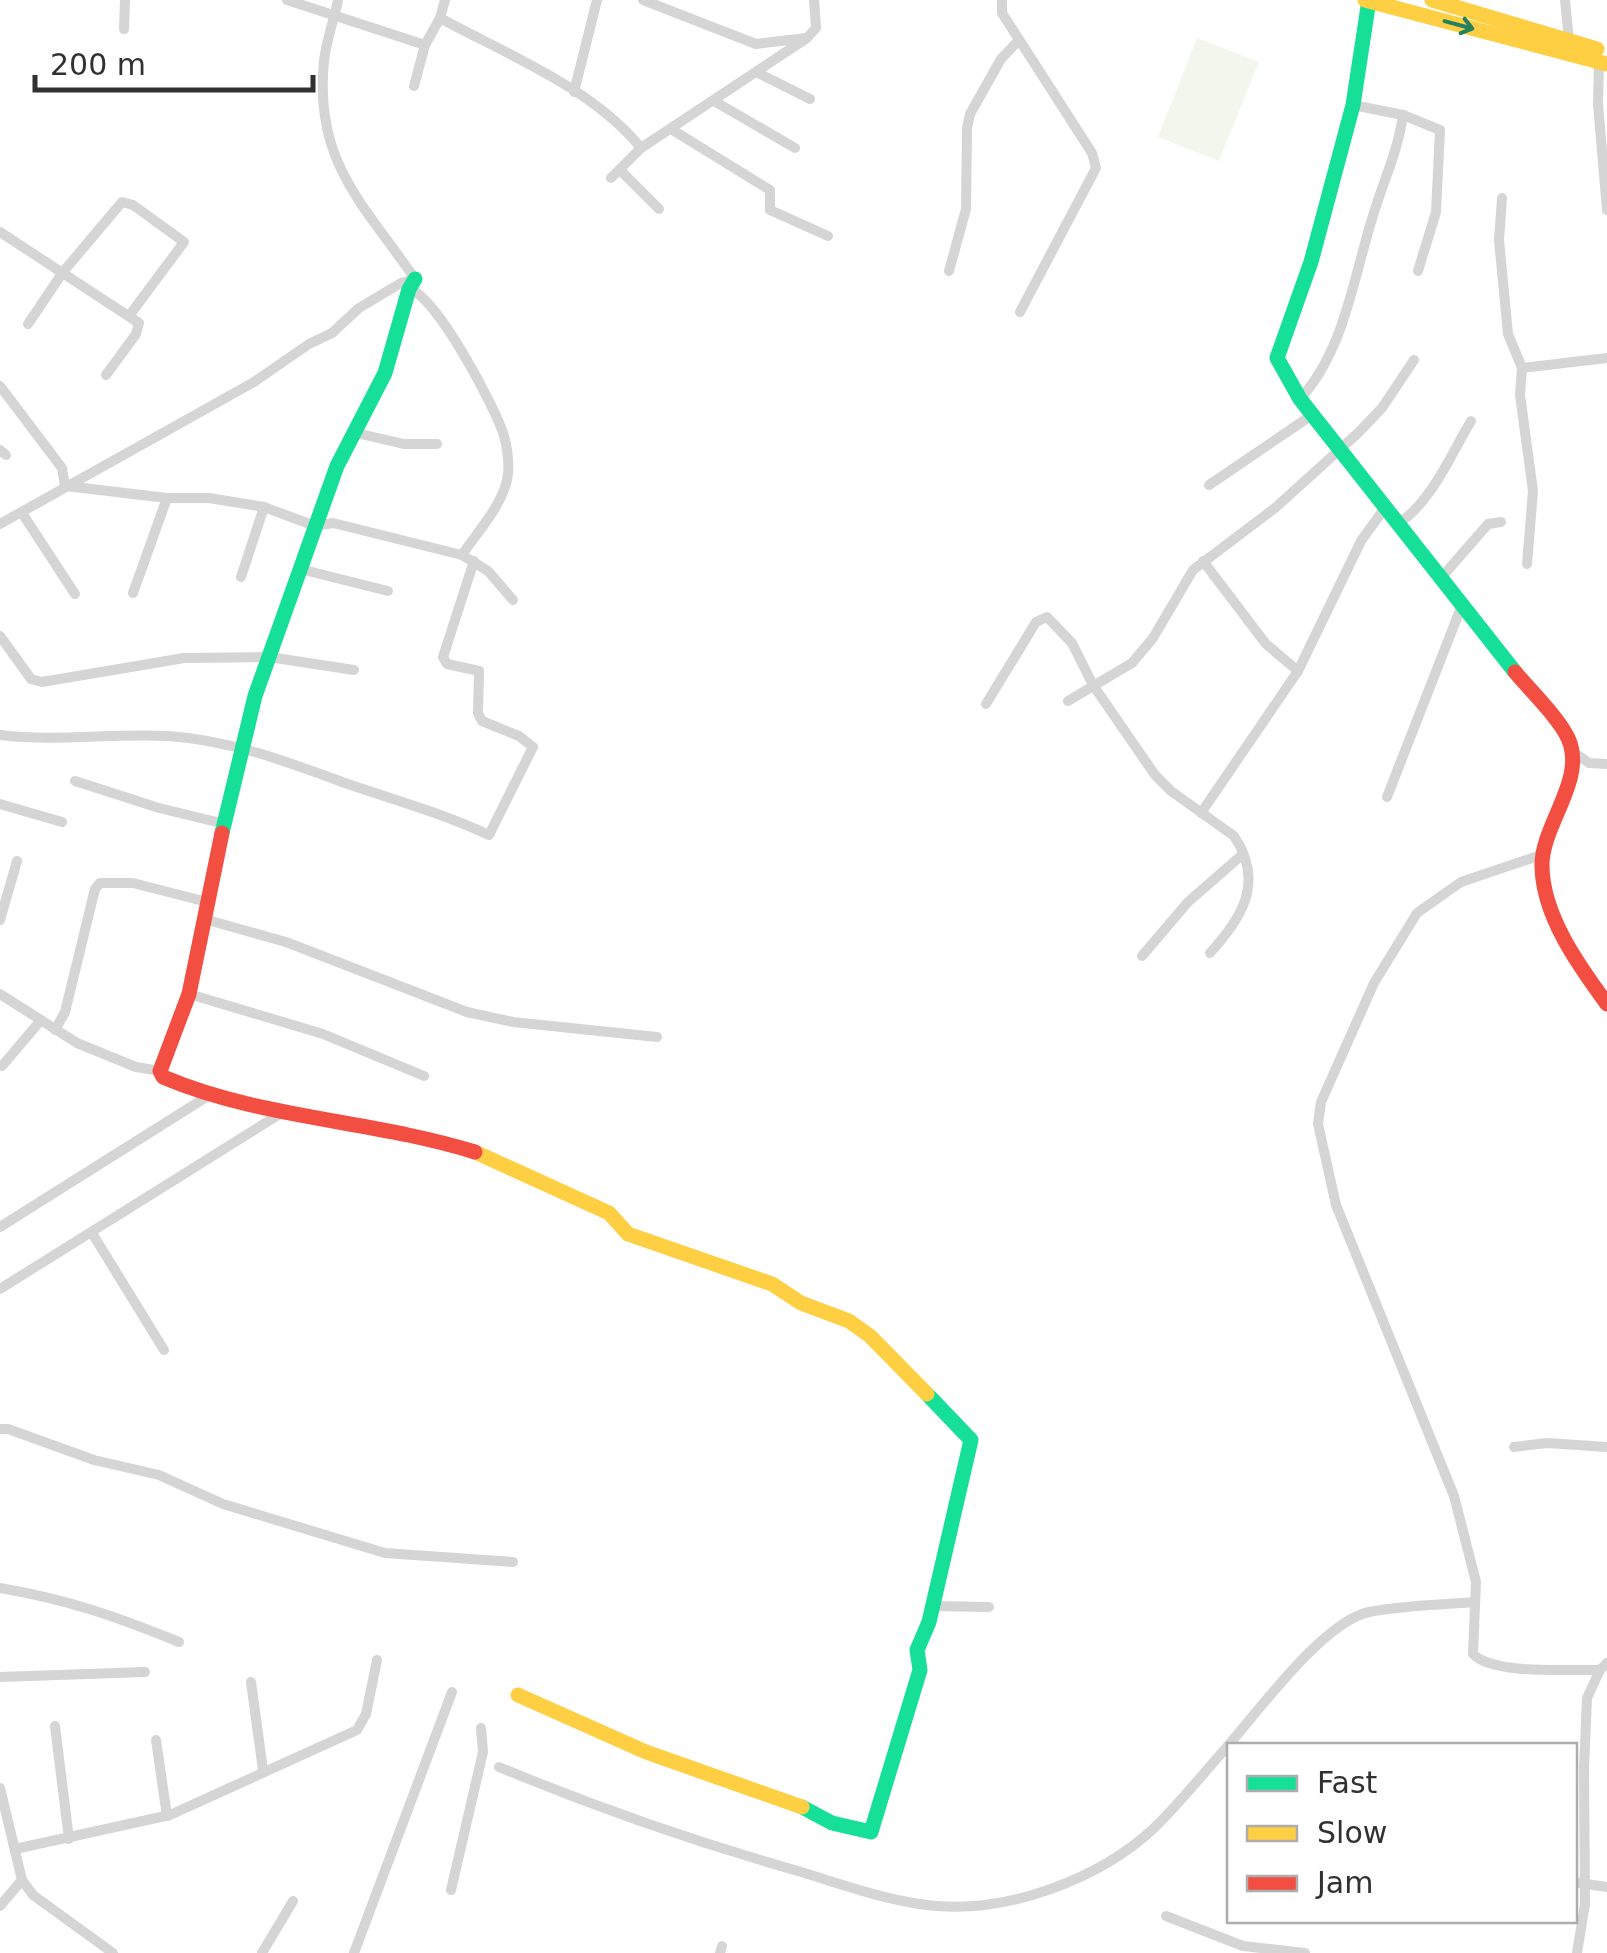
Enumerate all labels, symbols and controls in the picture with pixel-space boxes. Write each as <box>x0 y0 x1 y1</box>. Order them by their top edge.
one-way arrow <box>1443 16 1474 35</box>
scale bar <box>35 30 312 92</box>
text: 200 m <box>50 47 146 82</box>
legend <box>1227 1743 1577 1923</box>
text: Fast <box>1317 1765 1378 1800</box>
text: Slow <box>1317 1815 1387 1850</box>
text: Jam <box>1315 1865 1373 1900</box>

